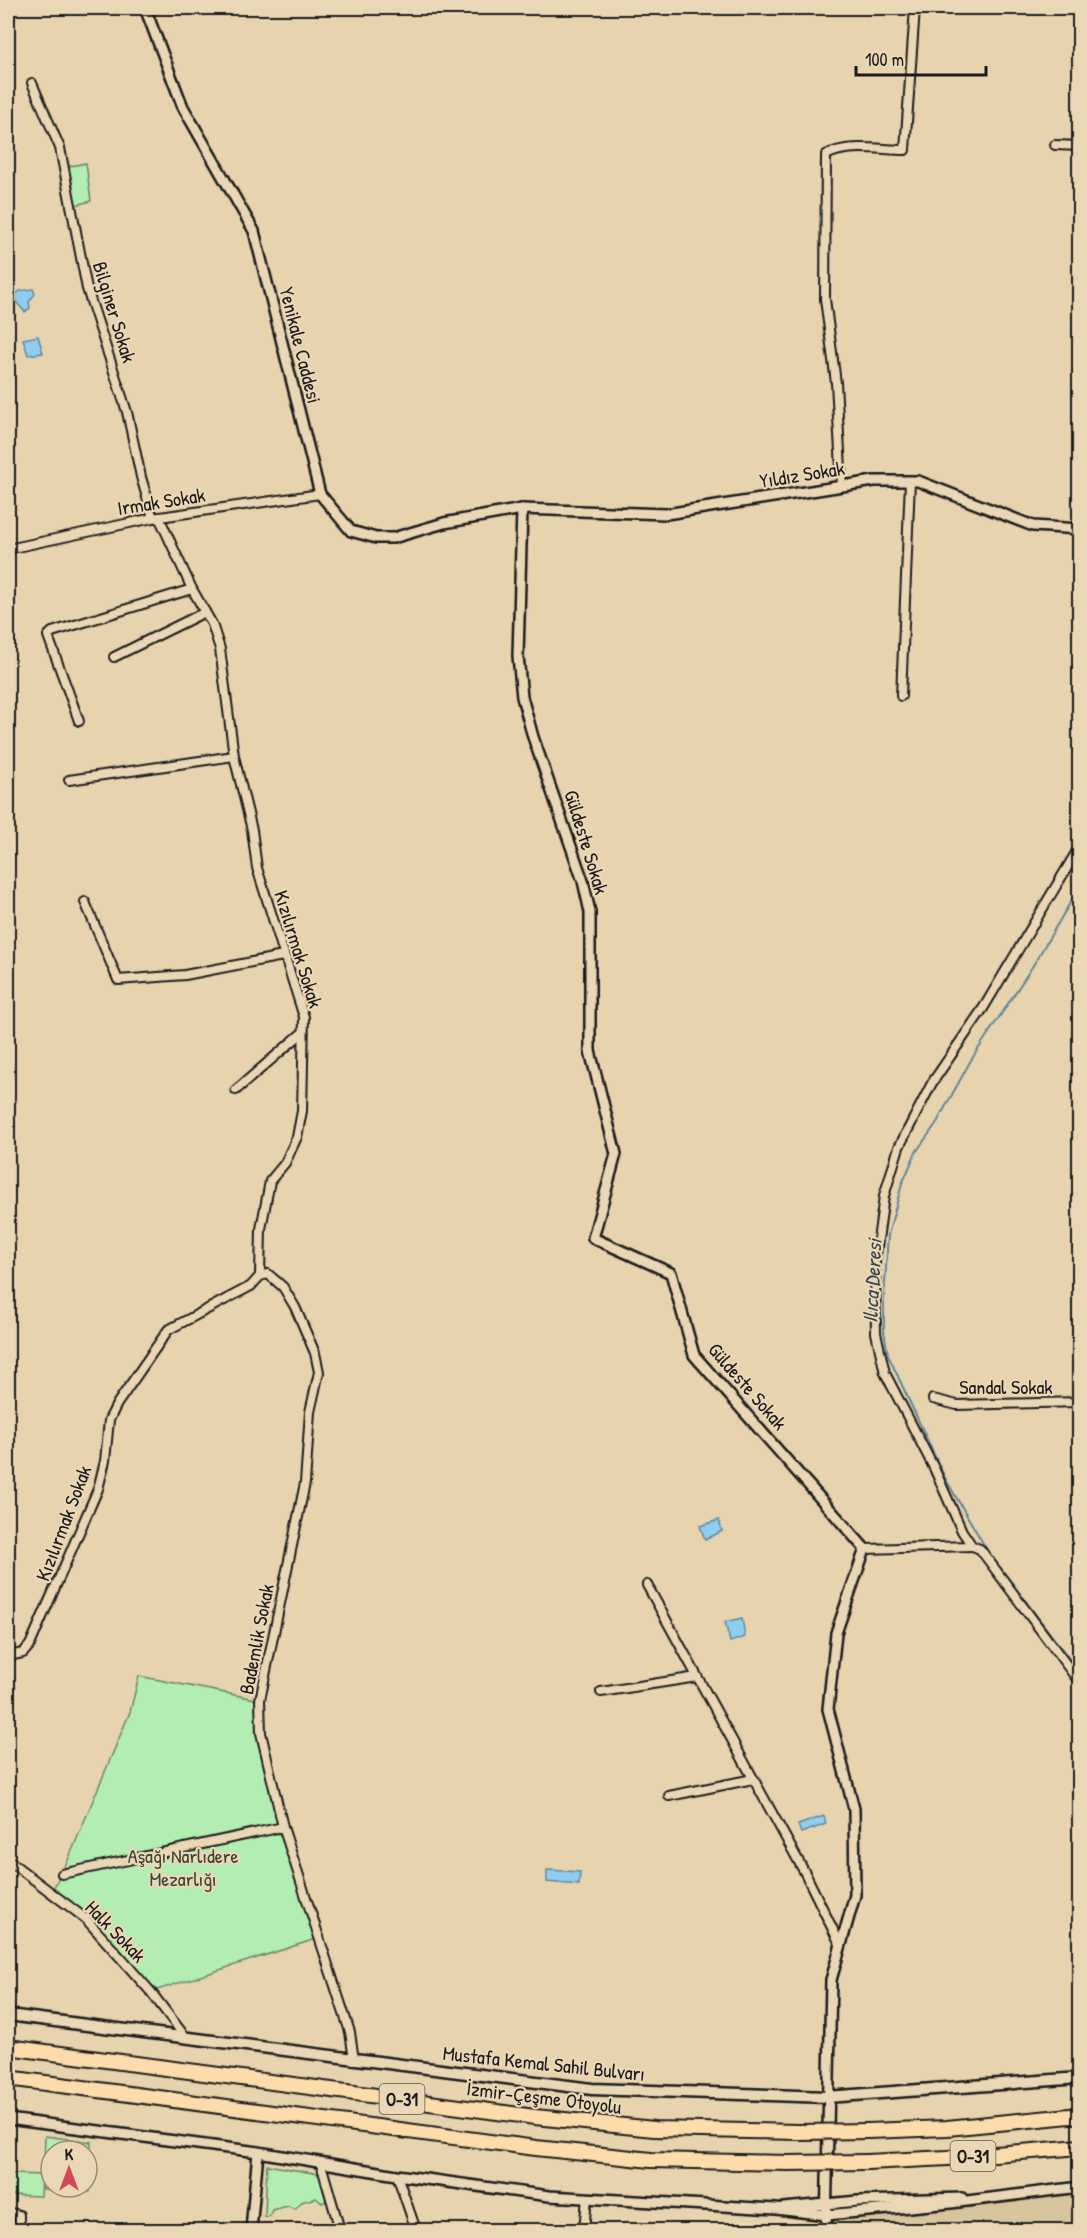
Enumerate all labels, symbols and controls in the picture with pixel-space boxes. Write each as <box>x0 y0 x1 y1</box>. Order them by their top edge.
scale bar <box>856 39 986 77</box>
text: 100 m <box>865 47 904 72</box>
street label: Bilginer Sokak <box>87 258 143 366</box>
street label: Yenikale Caddesi <box>274 284 328 406</box>
street label: Yıldız Sokak <box>758 454 846 494</box>
street label: Irmak Sokak <box>115 481 207 521</box>
street label: Güldeste Sokak <box>558 787 616 897</box>
street label: Kızılırmak Sokak <box>268 887 330 1011</box>
water label: Ilıca Deresi <box>855 1236 889 1324</box>
street label: Güldeste Sokak <box>703 1337 793 1435</box>
street label: Sandal Sokak <box>959 1373 1053 1400</box>
street label: Kızılırmak Sokak <box>29 1461 97 1585</box>
street label: Bademlik Sokak <box>232 1582 280 1696</box>
park label: Aşağı Narlıdere Mezarlığı <box>128 1842 238 1892</box>
street label: Halk Sokak <box>80 1894 152 1968</box>
street label: Mustafa Kemal Sahil Bulvarı <box>442 2039 646 2087</box>
street label: İzmir-Çeşme Otoyolu <box>465 2074 623 2120</box>
road number: O-31 <box>380 2084 424 2114</box>
north arrow <box>39 2139 99 2199</box>
road number: O-31 <box>950 2141 996 2171</box>
text: K <box>65 2143 74 2165</box>

